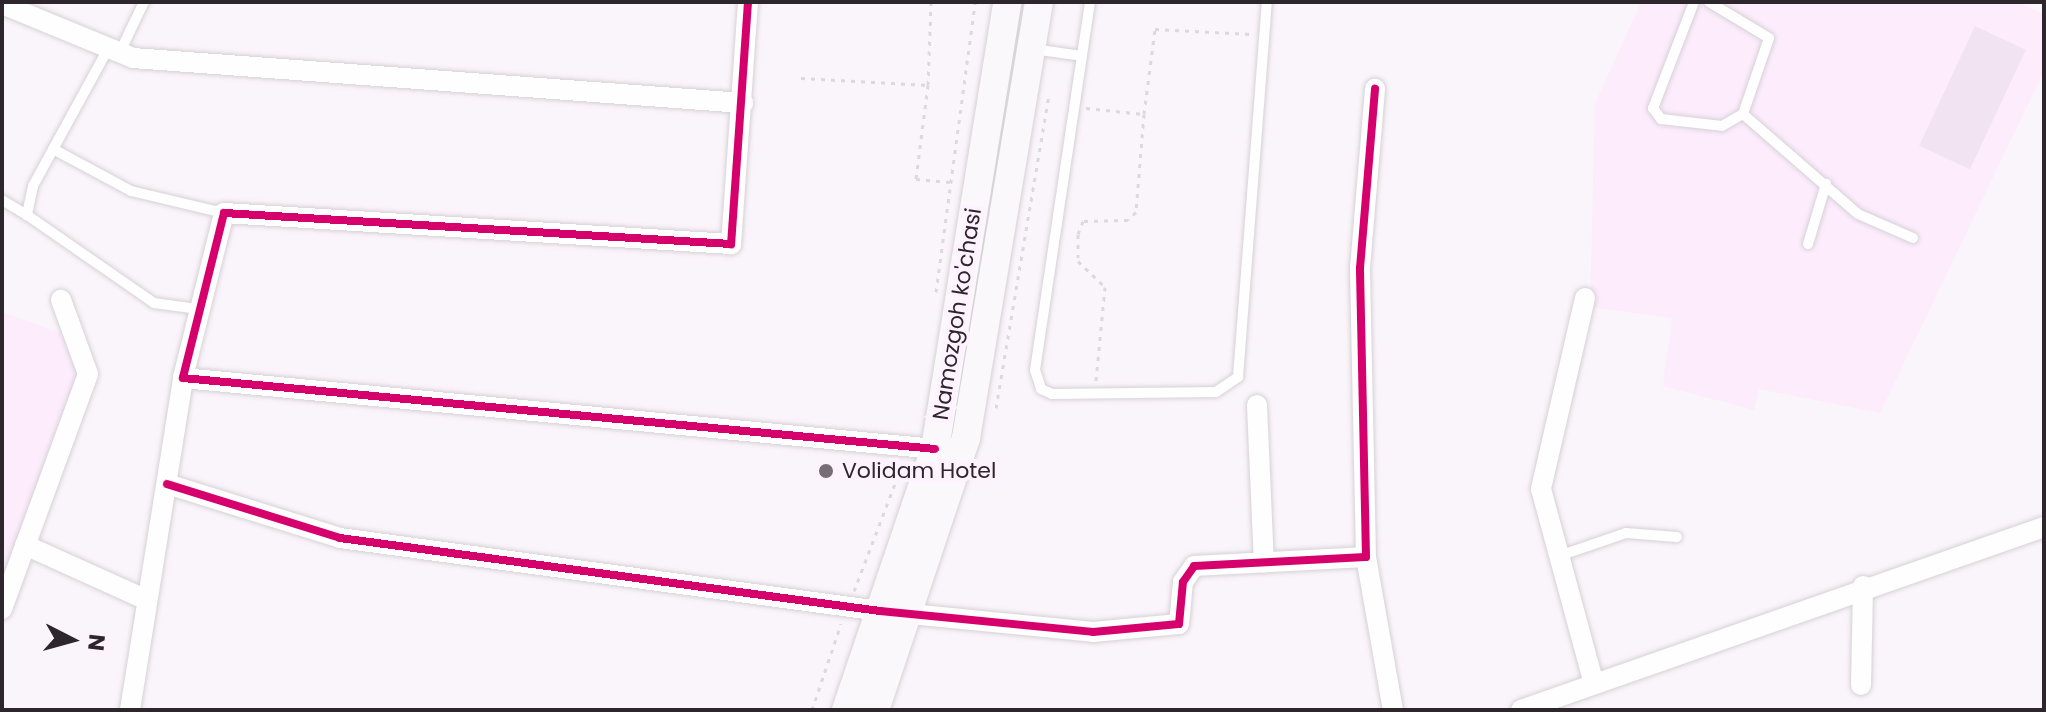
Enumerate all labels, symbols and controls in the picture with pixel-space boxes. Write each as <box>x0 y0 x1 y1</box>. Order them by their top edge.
street label: Namozgoh ko'chasi <box>927 206 987 422</box>
place label: Volidam Hotel <box>842 458 996 484</box>
marker: Volidam Hotel <box>817 462 835 480</box>
north arrow <box>32 600 112 680</box>
text: N <box>80 633 113 652</box>

